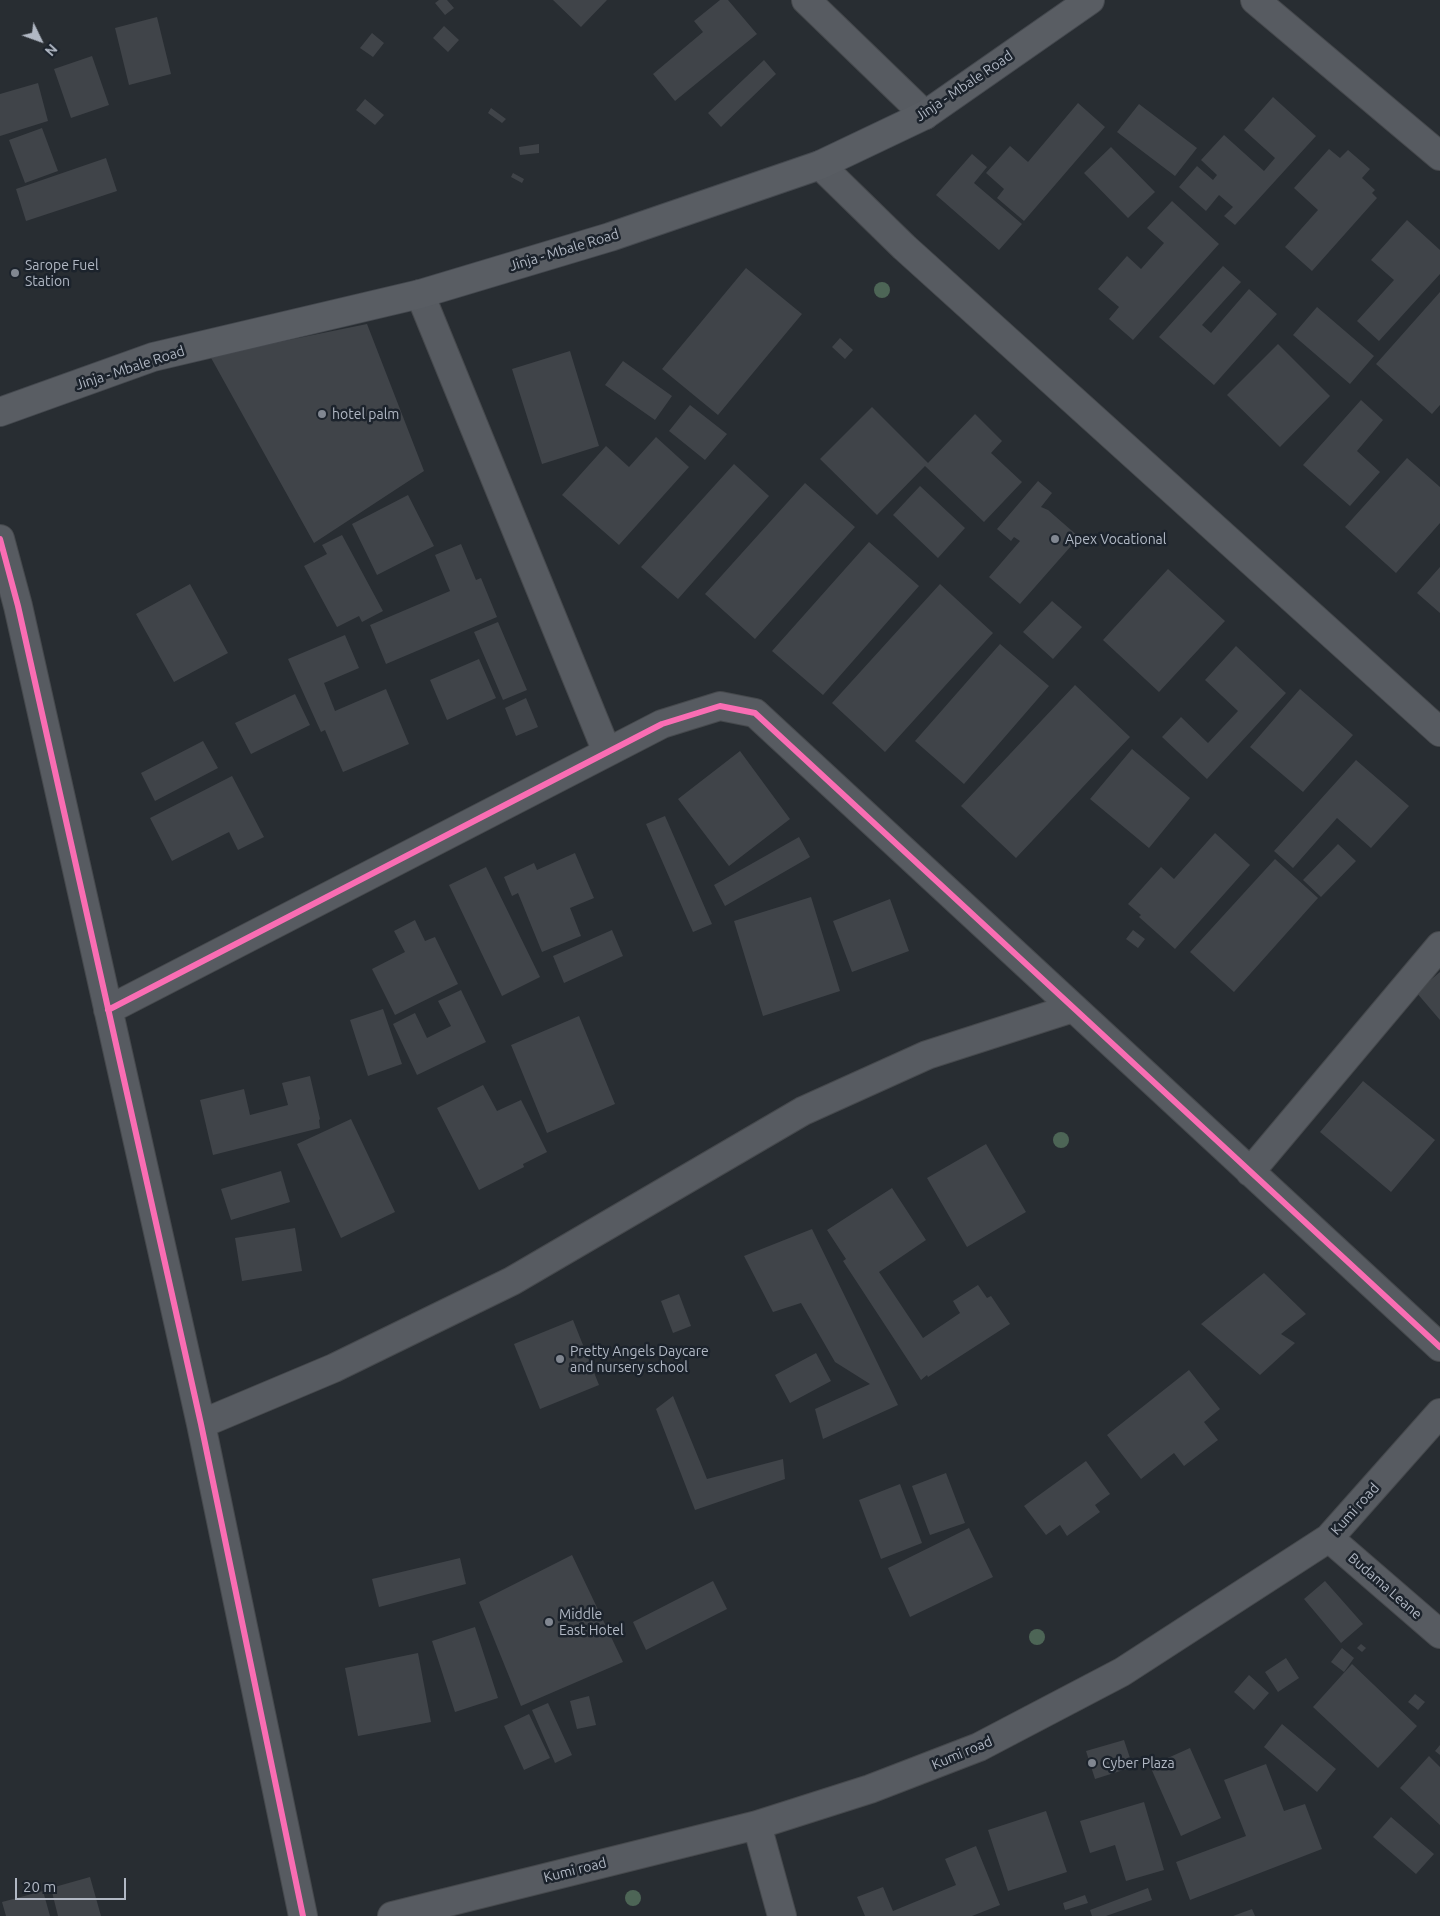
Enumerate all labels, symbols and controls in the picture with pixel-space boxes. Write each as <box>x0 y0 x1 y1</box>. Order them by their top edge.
north arrow <box>15 15 65 65</box>
text: N <box>42 41 61 59</box>
street label: Jinja - Mbale Road <box>912 47 1016 125</box>
street label: Jinja - Mbale Road <box>507 225 621 275</box>
place label: Sarope Fuel Station <box>25 257 99 290</box>
marker: Sarope Fuel Station <box>9 267 21 279</box>
street label: Jinja - Mbale Road <box>73 342 187 394</box>
place label: hotel palm <box>332 406 399 422</box>
marker: hotel palm <box>316 408 328 420</box>
place label: Apex Vocational <box>1065 531 1166 547</box>
marker: Apex Vocational <box>1049 533 1061 545</box>
place label: Pretty Angels Daycare and nursery school <box>570 1343 709 1375</box>
marker: Pretty Angels Daycare and nursery school <box>554 1353 566 1365</box>
street label: Kumi road <box>1327 1480 1383 1538</box>
street label: Budama Leane <box>1345 1549 1425 1623</box>
place label: Middle East Hotel <box>559 1606 624 1638</box>
marker: Middle East Hotel <box>543 1616 555 1628</box>
street label: Kumi road <box>929 1733 995 1773</box>
place label: Cyber Plaza <box>1102 1755 1175 1771</box>
marker: Cyber Plaza <box>1086 1757 1098 1769</box>
street label: Kumi road <box>542 1854 608 1886</box>
scale bar <box>18 1868 129 1900</box>
text: 20 m <box>23 1878 56 1895</box>

